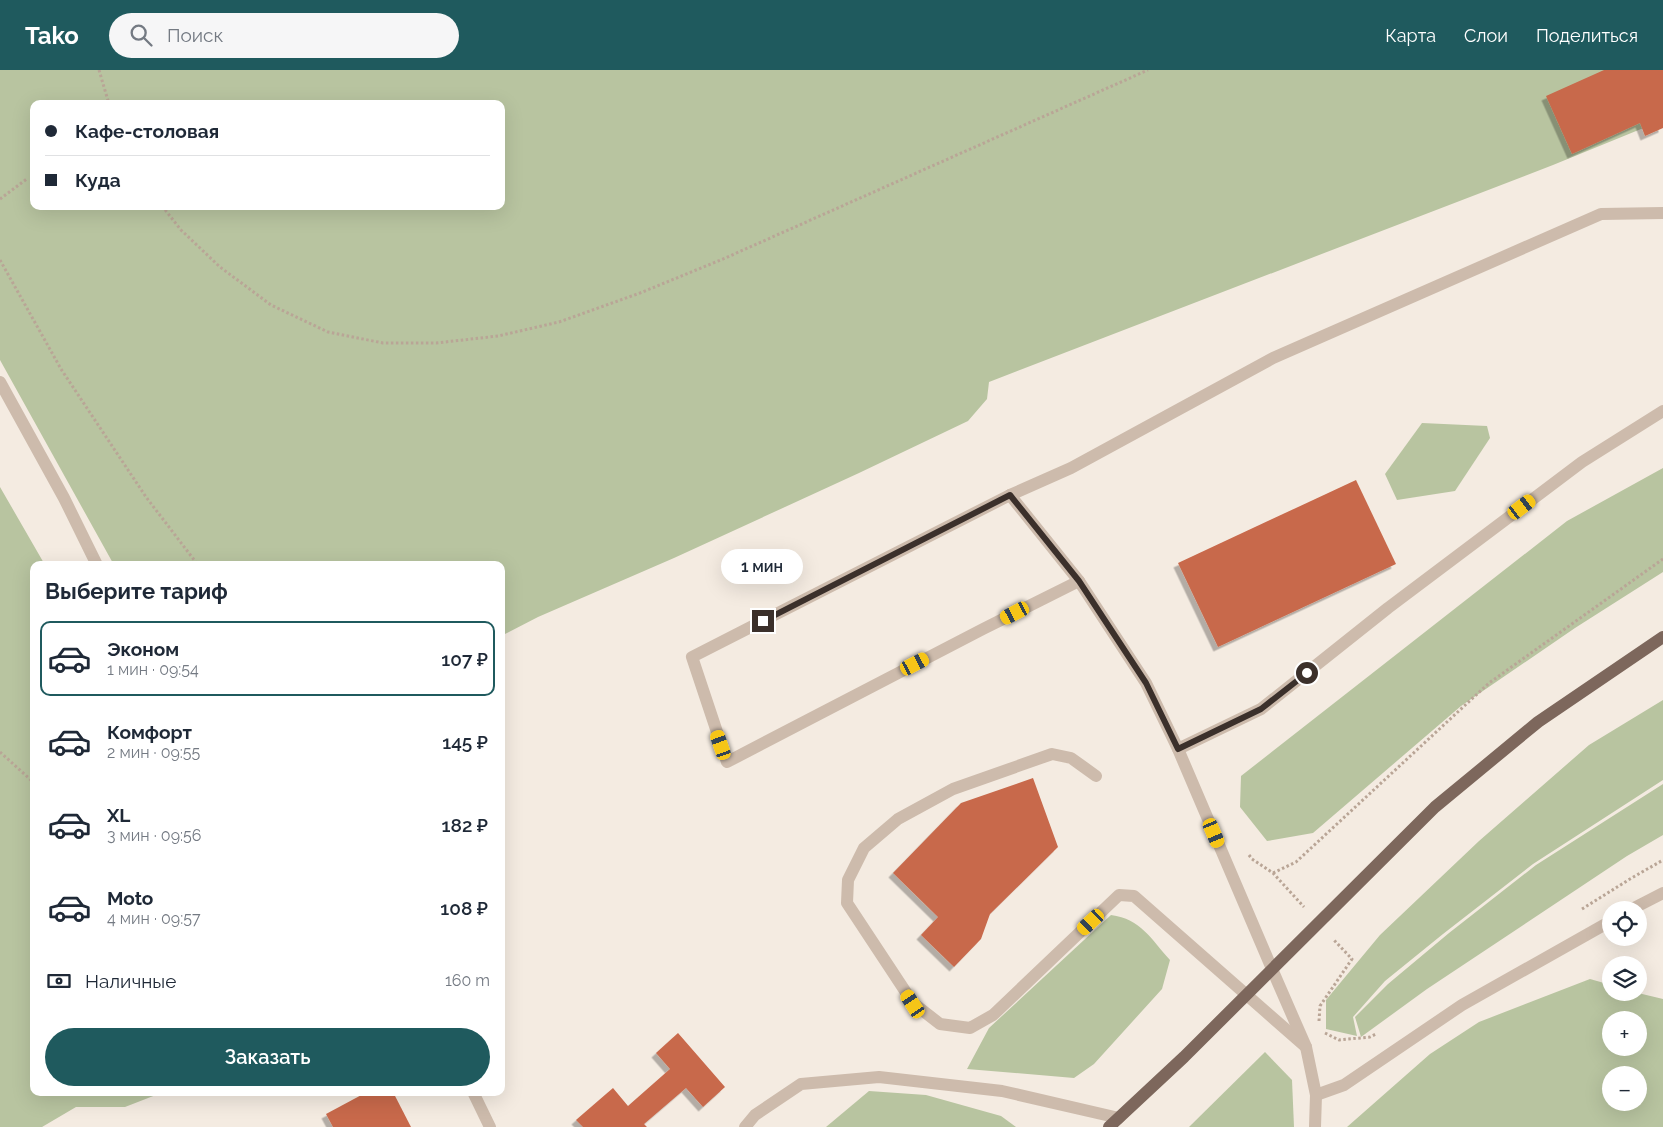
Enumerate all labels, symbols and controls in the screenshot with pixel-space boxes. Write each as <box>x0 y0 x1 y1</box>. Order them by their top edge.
search box <box>109 13 459 58</box>
text: Tako <box>25 21 79 50</box>
icon: search <box>127 21 155 49</box>
text: Поиск <box>167 24 223 46</box>
text: Карта <box>1385 25 1436 46</box>
text: Слои <box>1464 25 1508 46</box>
text: Поделиться <box>1536 25 1638 46</box>
text: Кафе-столовая <box>75 120 219 142</box>
text: Куда <box>75 169 121 191</box>
car <box>1505 492 1538 522</box>
callout: 1 мин <box>722 548 804 584</box>
text: 1 мин <box>741 557 783 576</box>
text: Выберите тариф <box>45 578 228 604</box>
car <box>998 600 1031 626</box>
route end <box>752 610 774 632</box>
icon: car <box>47 636 92 681</box>
text: Эконом <box>107 638 179 660</box>
text: 107 ₽ <box>441 648 488 670</box>
car <box>898 651 931 677</box>
text: 1 мин · 09:54 <box>107 660 199 679</box>
route start <box>1296 662 1318 684</box>
icon: car <box>47 719 92 764</box>
text: Комфорт <box>107 721 192 743</box>
car <box>709 728 732 762</box>
text: 145 ₽ <box>442 731 488 753</box>
text: 2 мин · 09:55 <box>107 743 200 762</box>
icon: car <box>47 802 92 847</box>
text: XL <box>107 804 130 826</box>
text: 182 ₽ <box>442 814 488 836</box>
car <box>1201 816 1226 850</box>
text: 3 мин · 09:56 <box>107 826 201 845</box>
icon: car <box>47 885 92 930</box>
text: Moto <box>107 887 153 909</box>
text: 108 ₽ <box>440 897 488 919</box>
map controls <box>1602 901 1647 1111</box>
button: locate <box>1602 901 1647 946</box>
car <box>1074 906 1107 938</box>
text: 4 мин · 09:57 <box>107 909 200 928</box>
button: layers <box>1602 956 1647 1001</box>
icon: cash <box>45 967 73 995</box>
text: Наличные <box>85 970 176 992</box>
text: 160 m <box>445 971 490 990</box>
car <box>898 987 927 1021</box>
button: + <box>1602 1011 1647 1056</box>
button: Заказать <box>45 1028 490 1086</box>
button: − <box>1602 1066 1647 1111</box>

